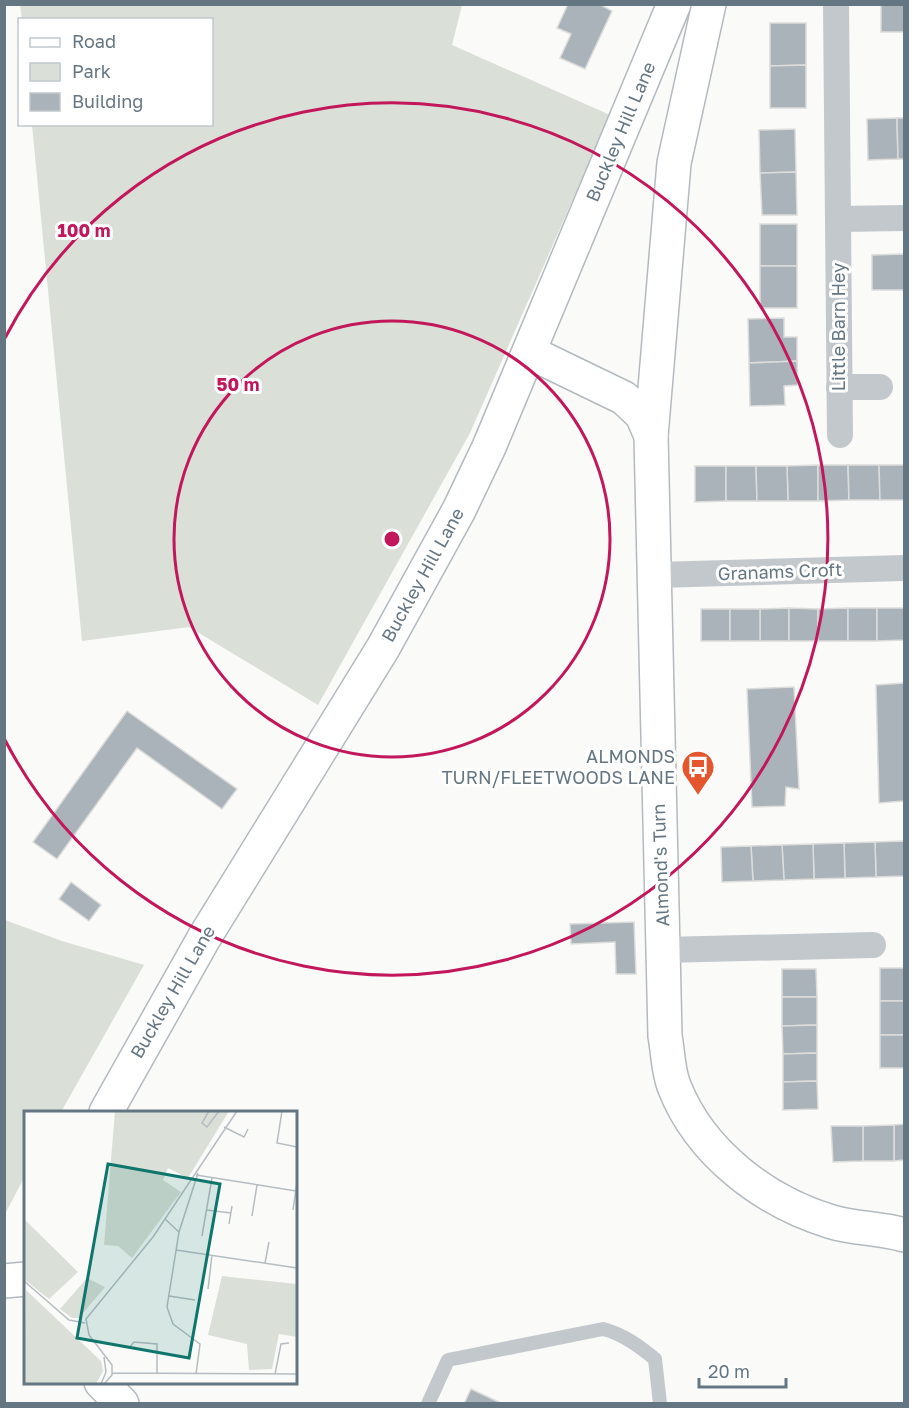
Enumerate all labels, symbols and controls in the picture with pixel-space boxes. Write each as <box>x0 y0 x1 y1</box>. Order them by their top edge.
legend <box>18 18 213 126</box>
text: Road <box>72 30 116 52</box>
street label: Buckley Hill Lane <box>581 58 659 205</box>
text: Park <box>72 60 111 82</box>
text: Building <box>72 90 143 112</box>
text: 100 m <box>58 219 110 241</box>
street label: Little Barn Hey <box>827 263 849 391</box>
text: 50 m <box>217 373 259 395</box>
street label: Buckley Hill Lane <box>376 504 468 645</box>
centre of rings <box>382 529 402 549</box>
street label: Granams Croft <box>717 558 843 584</box>
place label: ALMONDS TURN/FLEETWOODS LANE <box>441 745 675 788</box>
bus stop icon: ALMONDS TURN/FLEETWOODS LANE <box>680 749 716 796</box>
street label: Almond's Turn <box>647 803 673 927</box>
street label: Buckley Hill Lane <box>125 921 219 1062</box>
inset map <box>24 1111 297 1384</box>
scale bar <box>699 1351 786 1389</box>
text: 20 m <box>708 1360 750 1382</box>

